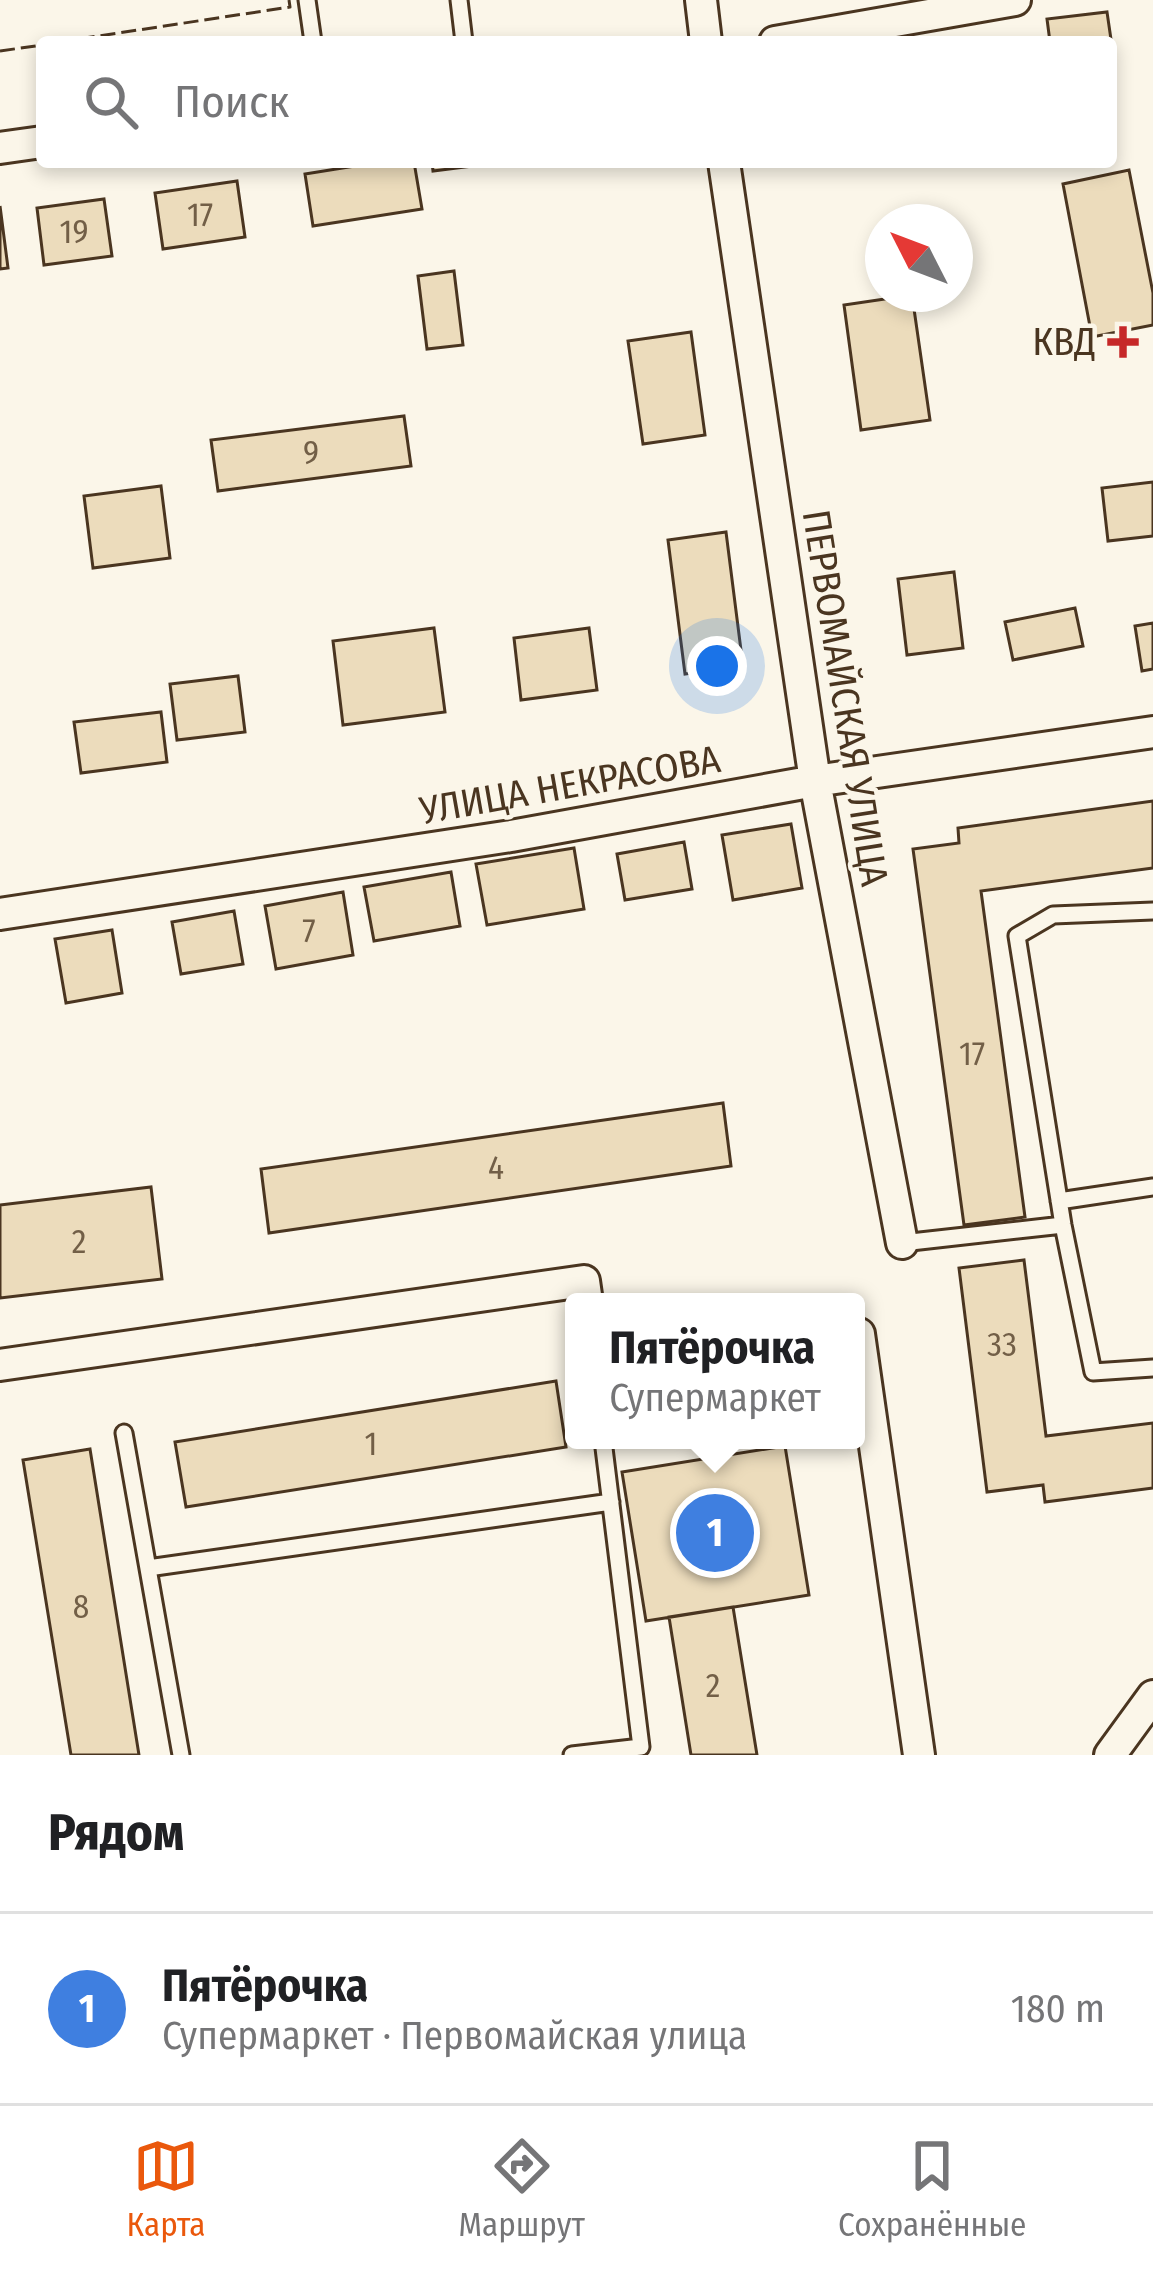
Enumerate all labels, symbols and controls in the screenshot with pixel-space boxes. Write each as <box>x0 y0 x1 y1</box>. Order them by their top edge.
search box <box>36 36 1117 168</box>
icon: search <box>78 69 144 135</box>
text: Поиск <box>174 75 289 129</box>
house number: 17 <box>187 195 213 235</box>
north arrow <box>865 204 973 312</box>
house number: 19 <box>60 212 88 252</box>
place label: КВД <box>1032 319 1096 365</box>
marker: КВД <box>1107 326 1139 358</box>
house number: 9 <box>303 433 319 473</box>
street label: ПЕРВОМАЙСКАЯ УЛИЦА <box>793 507 898 890</box>
your location <box>687 636 747 696</box>
street label: УЛИЦА НЕКРАСОВА <box>415 736 724 834</box>
house number: 7 <box>302 911 316 951</box>
house number: 17 <box>959 1034 985 1074</box>
house number: 4 <box>488 1148 504 1188</box>
house number: 2 <box>72 1222 86 1262</box>
popup <box>565 1293 865 1449</box>
text: Пятёрочка <box>609 1321 815 1375</box>
house number: 33 <box>987 1325 1017 1365</box>
text: Супермаркет <box>609 1375 821 1421</box>
house number: 1 <box>365 1424 377 1464</box>
pin: 1 <box>676 1488 754 1578</box>
house number: 8 <box>73 1587 89 1627</box>
house number: 2 <box>706 1666 720 1706</box>
text: Рядом <box>48 1802 184 1864</box>
text: Пятёрочка <box>162 1959 368 2013</box>
text: 1 <box>79 1986 95 2032</box>
text: 180 m <box>1011 1986 1105 2032</box>
text: Супермаркет · Первомайская улица <box>162 2013 747 2059</box>
tab: Карта <box>127 2133 205 2245</box>
tab: Маршрут <box>459 2133 585 2245</box>
tab: Сохранённые <box>838 2133 1026 2245</box>

